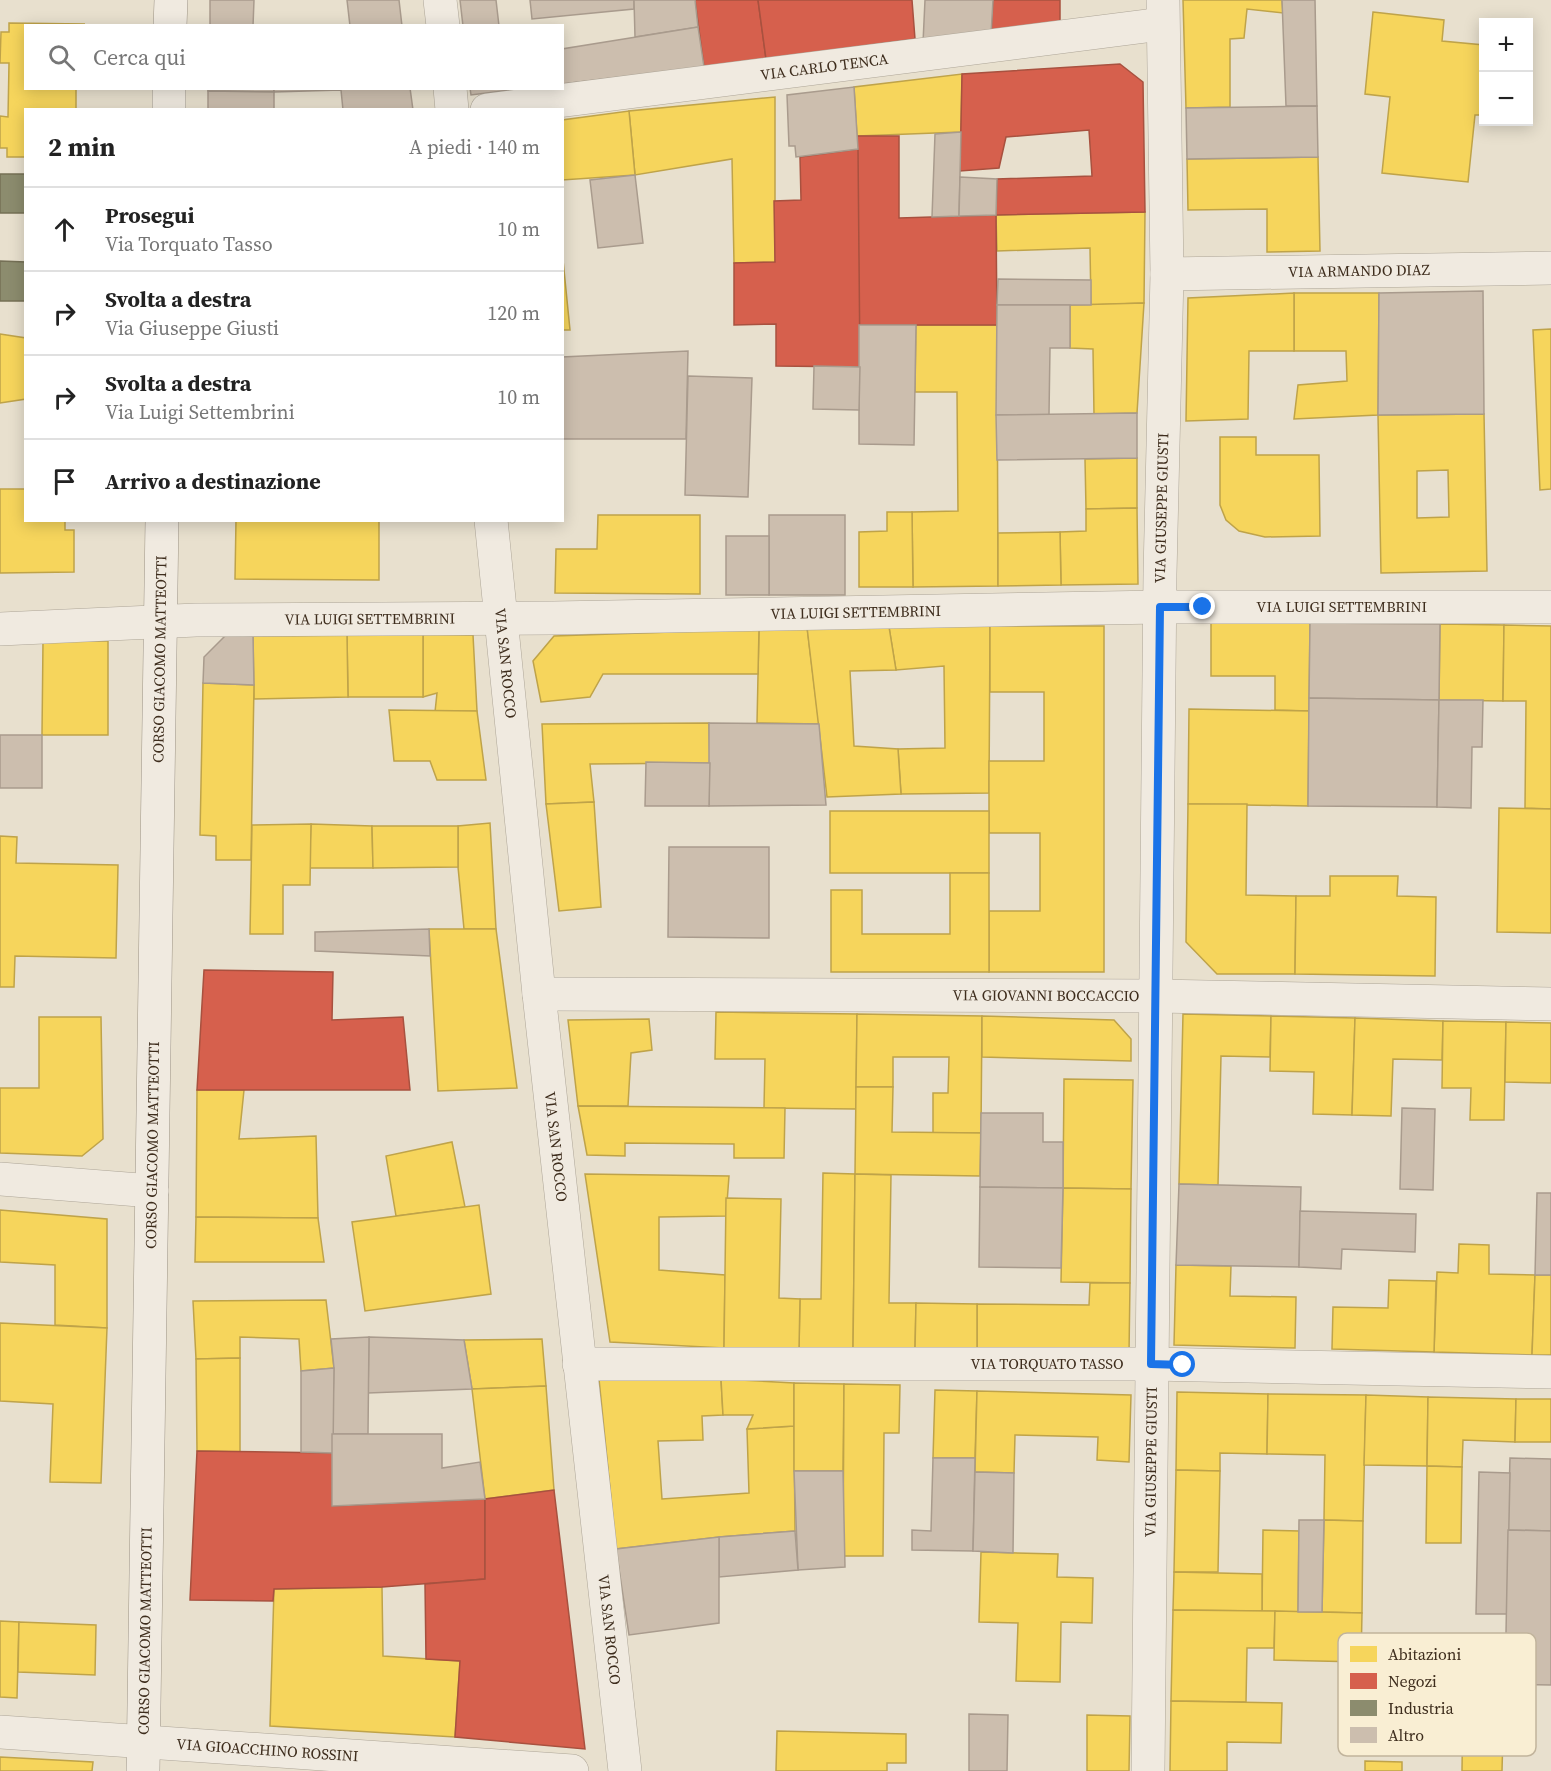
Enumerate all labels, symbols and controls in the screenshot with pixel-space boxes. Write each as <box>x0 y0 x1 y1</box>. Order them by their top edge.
map controls <box>1479 18 1533 126</box>
button: + <box>1479 18 1533 72</box>
search box <box>24 24 564 90</box>
icon: search <box>45 41 78 74</box>
text: Cerca qui <box>93 42 186 72</box>
street label: VIA CARLO TENCA <box>759 48 890 85</box>
button: − <box>1479 72 1533 126</box>
text: 2 min <box>48 129 115 165</box>
text: A piedi · 140 m <box>409 133 540 161</box>
text: Prosegui <box>105 200 194 230</box>
icon: ahead <box>48 213 81 246</box>
text: 10 m <box>497 215 540 243</box>
text: Via Torquato Tasso <box>105 230 273 258</box>
street label: VIA ARMANDO DIAZ <box>1288 259 1430 282</box>
text: Svolta a destra <box>105 284 251 314</box>
icon: right <box>48 297 81 330</box>
text: 120 m <box>487 299 540 327</box>
text: Via Giuseppe Giusti <box>105 314 279 342</box>
text: Svolta a destra <box>105 368 251 398</box>
icon: right <box>48 381 81 414</box>
text: 10 m <box>497 383 540 411</box>
text: Via Luigi Settembrini <box>105 398 295 426</box>
street label: VIA GIUSEPPE GIUSTI <box>1149 433 1173 583</box>
icon: arrive <box>48 465 81 498</box>
text: Arrivo a destinazione <box>105 466 321 496</box>
street label: CORSO GIACOMO MATTEOTTI <box>147 555 171 763</box>
route end <box>1189 593 1215 619</box>
street label: VIA LUIGI SETTEMBRINI <box>1256 596 1427 617</box>
street label: VIA LUIGI SETTEMBRINI <box>770 600 941 624</box>
street label: VIA SAN ROCCO <box>490 607 522 719</box>
street label: VIA LUIGI SETTEMBRINI <box>284 608 455 630</box>
street label: VIA GIOVANNI BOCCACCIO <box>953 984 1139 1006</box>
street label: CORSO GIACOMO MATTEOTTI <box>140 1041 164 1249</box>
street label: VIA SAN ROCCO <box>540 1090 573 1203</box>
route start <box>1169 1351 1195 1377</box>
street label: VIA TORQUATO TASSO <box>970 1353 1124 1374</box>
street label: VIA GIUSEPPE GIUSTI <box>1139 1387 1162 1537</box>
street label: CORSO GIACOMO MATTEOTTI <box>133 1527 157 1735</box>
street label: VIA SAN ROCCO <box>593 1573 626 1686</box>
legend <box>1338 1633 1536 1756</box>
text: Abitazioni <box>1388 1643 1462 1665</box>
text: Negozi <box>1388 1670 1437 1692</box>
text: Industria <box>1388 1697 1455 1719</box>
text: Altro <box>1388 1724 1424 1746</box>
street label: VIA GIOACCHINO ROSSINI <box>176 1733 359 1766</box>

